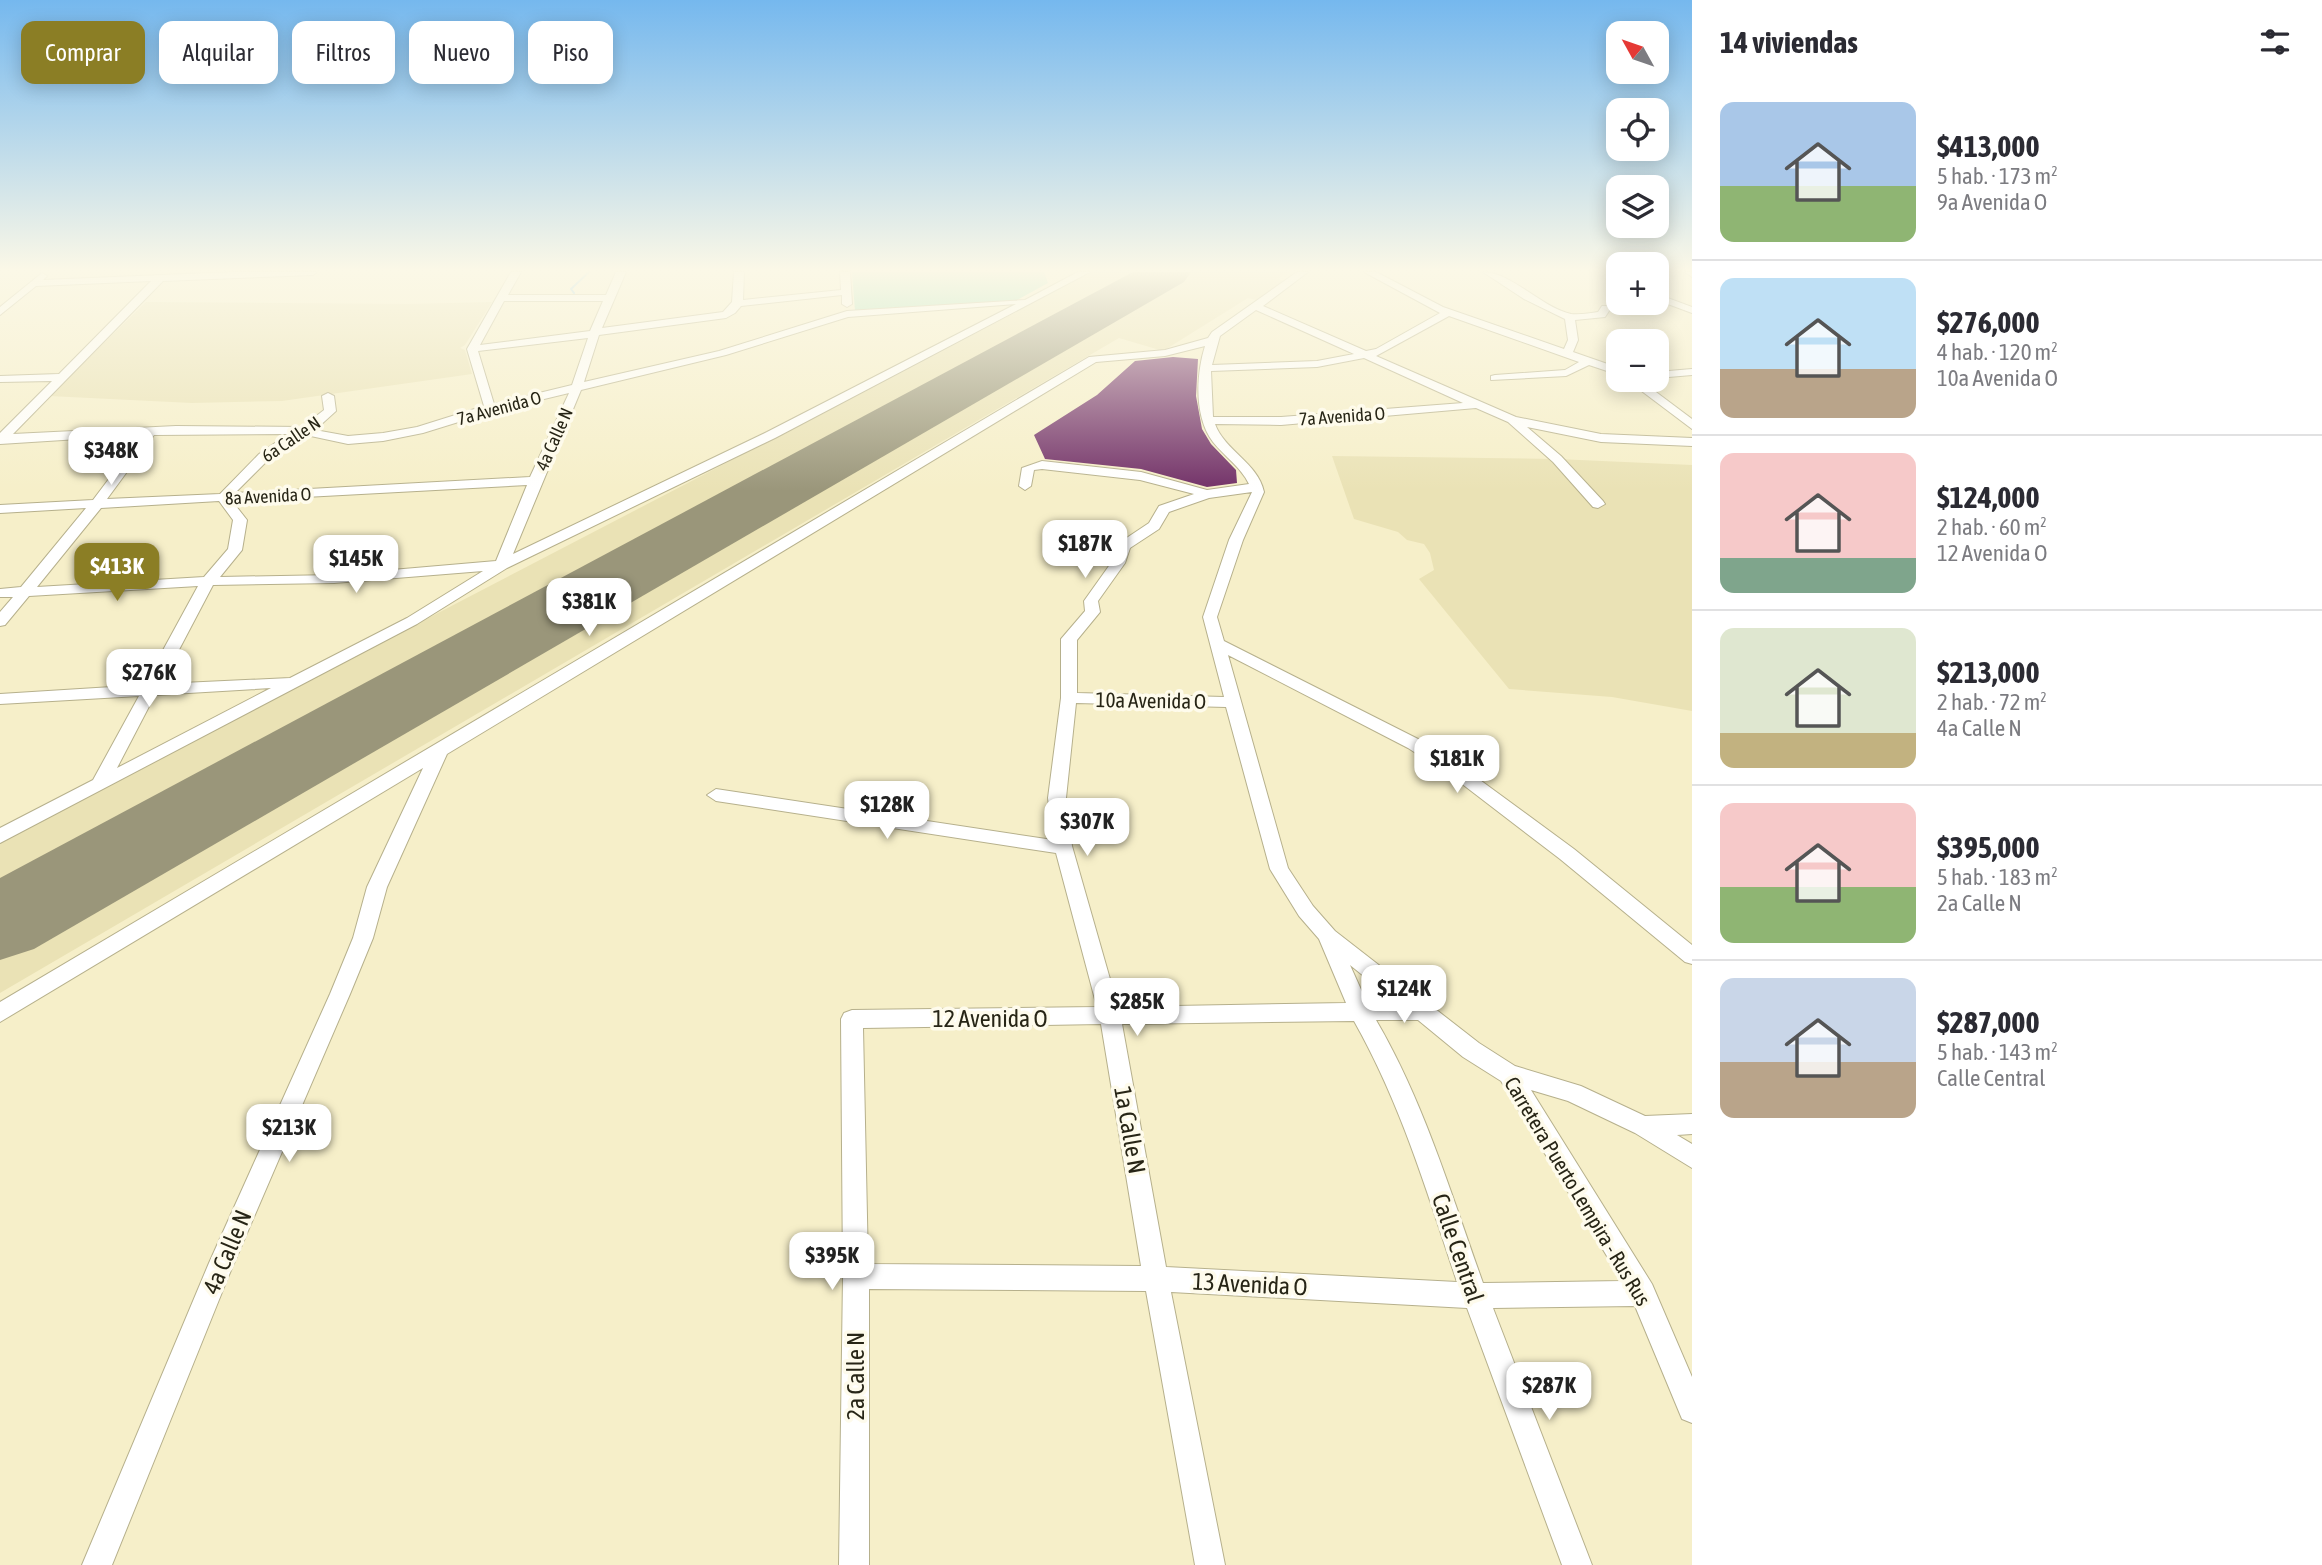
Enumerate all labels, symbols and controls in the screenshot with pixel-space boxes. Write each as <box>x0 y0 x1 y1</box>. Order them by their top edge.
chip: Comprar <box>21 21 145 84</box>
chip: Alquilar <box>159 21 278 84</box>
chip: Filtros <box>292 21 395 84</box>
chip: Nuevo <box>409 21 514 84</box>
chip: Piso <box>528 21 613 84</box>
north arrow <box>1606 21 1670 84</box>
map controls <box>1606 21 1669 392</box>
icon: filters <box>2256 23 2294 61</box>
text: 14 viviendas <box>1720 25 1858 59</box>
button: locate <box>1606 98 1669 161</box>
text: $413,000 <box>1937 129 2040 163</box>
icon: home <box>1776 130 1860 214</box>
text: 5 hab. · 173 m² <box>1937 163 2058 189</box>
button: layers <box>1606 175 1669 238</box>
text: 9a Avenida O <box>1937 189 2047 215</box>
button: + <box>1606 252 1669 315</box>
text: $276,000 <box>1937 305 2040 339</box>
icon: home <box>1776 306 1860 390</box>
button: − <box>1606 329 1669 392</box>
text: 4 hab. · 120 m² <box>1937 339 2058 365</box>
text: 10a Avenida O <box>1937 365 2058 391</box>
street label: 7a Avenida O <box>455 387 543 429</box>
street label: 7a Avenida O <box>1298 403 1386 429</box>
street label: 4a Calle N <box>531 404 577 474</box>
street label: 6a Calle N <box>258 412 324 466</box>
pin: $348K <box>62 428 160 487</box>
text: $348K <box>84 437 138 463</box>
text: $124,000 <box>1937 480 2040 514</box>
icon: home <box>1776 481 1860 565</box>
street label: 8a Avenida O <box>224 483 312 509</box>
text: 2 hab. · 60 m² <box>1937 514 2047 540</box>
pin: $187K <box>1036 520 1134 580</box>
text: $187K <box>1058 530 1112 556</box>
pin: $145K <box>307 536 405 595</box>
text: 12 Avenida O <box>1937 540 2047 566</box>
pin: $413K <box>68 544 166 603</box>
text: $145K <box>329 545 383 571</box>
text: $413K <box>90 553 144 579</box>
pin: $381K <box>540 578 638 638</box>
text: $381K <box>562 588 616 614</box>
pin: $276K <box>100 650 198 709</box>
text: $213,000 <box>1937 655 2040 689</box>
icon: home <box>1776 656 1860 740</box>
text: $276K <box>122 659 176 685</box>
street label: 10a Avenida O <box>1096 687 1206 713</box>
text: 2 hab. · 72 m² <box>1937 689 2047 715</box>
text: 4a Calle N <box>1937 715 2022 741</box>
pin: $181K <box>1408 736 1506 795</box>
text: $181K <box>1430 745 1484 771</box>
pin: $128K <box>838 782 936 841</box>
text: $128K <box>860 791 914 817</box>
pin: $307K <box>1038 798 1136 858</box>
text: $307K <box>1060 808 1114 834</box>
text: $395,000 <box>1937 830 2040 864</box>
icon: home <box>1776 831 1860 915</box>
text: 5 hab. · 183 m² <box>1937 864 2058 890</box>
text: 2a Calle N <box>1937 890 2022 916</box>
pin: $124K <box>1355 965 1453 1025</box>
text: $124K <box>1377 975 1431 1001</box>
pin: $285K <box>1088 978 1186 1038</box>
text: $285K <box>1110 988 1164 1014</box>
street label: 12 Avenida O <box>932 1005 1048 1032</box>
text: $287,000 <box>1937 1005 2040 1039</box>
icon: home <box>1776 1006 1860 1090</box>
text: 5 hab. · 143 m² <box>1937 1039 2058 1065</box>
text: Calle Central <box>1937 1065 2045 1091</box>
street label: Carretera Puerto Lempira - Rus Rus <box>1500 1072 1656 1310</box>
street label: 1a Calle N <box>1109 1084 1151 1176</box>
pin: $213K <box>240 1104 338 1164</box>
text: $213K <box>262 1114 316 1140</box>
street label: Calle Central <box>1427 1190 1489 1306</box>
street label: 4a Calle N <box>197 1206 257 1298</box>
pin: $395K <box>783 1232 881 1292</box>
text: $395K <box>805 1242 859 1268</box>
street label: 13 Avenida O <box>1192 1268 1308 1300</box>
street label: 2a Calle N <box>842 1332 869 1420</box>
pin: $287K <box>1500 1362 1598 1422</box>
text: $287K <box>1522 1372 1576 1398</box>

